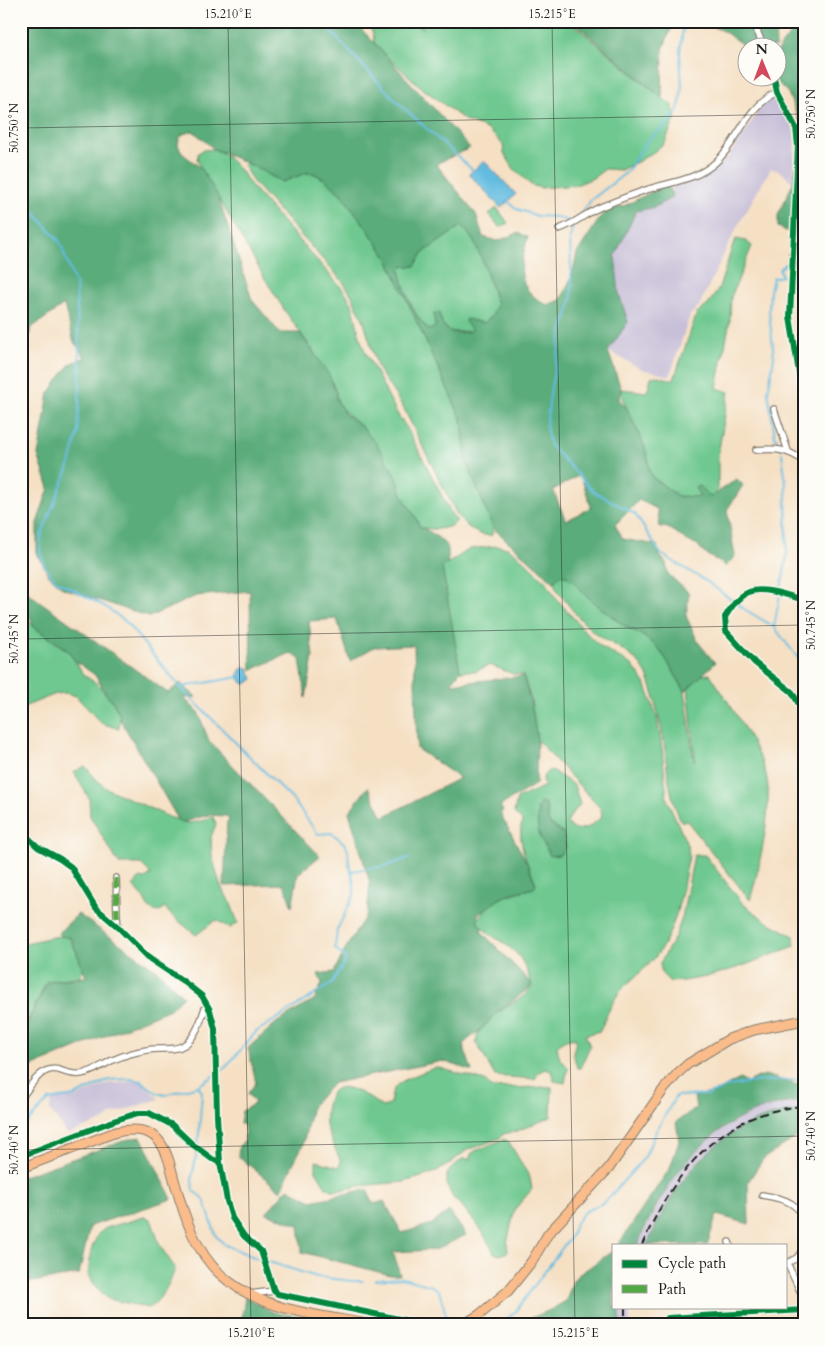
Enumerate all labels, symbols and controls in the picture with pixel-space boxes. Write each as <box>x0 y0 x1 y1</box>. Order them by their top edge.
text: 15.210°E <box>204 6 252 22</box>
text: 15.215°E <box>528 6 576 22</box>
north arrow <box>738 38 788 88</box>
text: N <box>756 40 768 59</box>
text: 50.750°N <box>803 88 819 139</box>
text: 50.750°N <box>6 102 22 153</box>
text: 50.745°N <box>803 599 819 650</box>
text: 50.745°N <box>6 613 22 664</box>
text: 50.740°N <box>803 1110 819 1161</box>
text: 50.740°N <box>6 1124 22 1175</box>
legend <box>612 1244 788 1308</box>
text: Cycle path <box>658 1253 727 1273</box>
text: Path <box>658 1279 687 1299</box>
text: 15.210°E <box>227 1325 275 1341</box>
text: 15.215°E <box>551 1325 599 1341</box>

